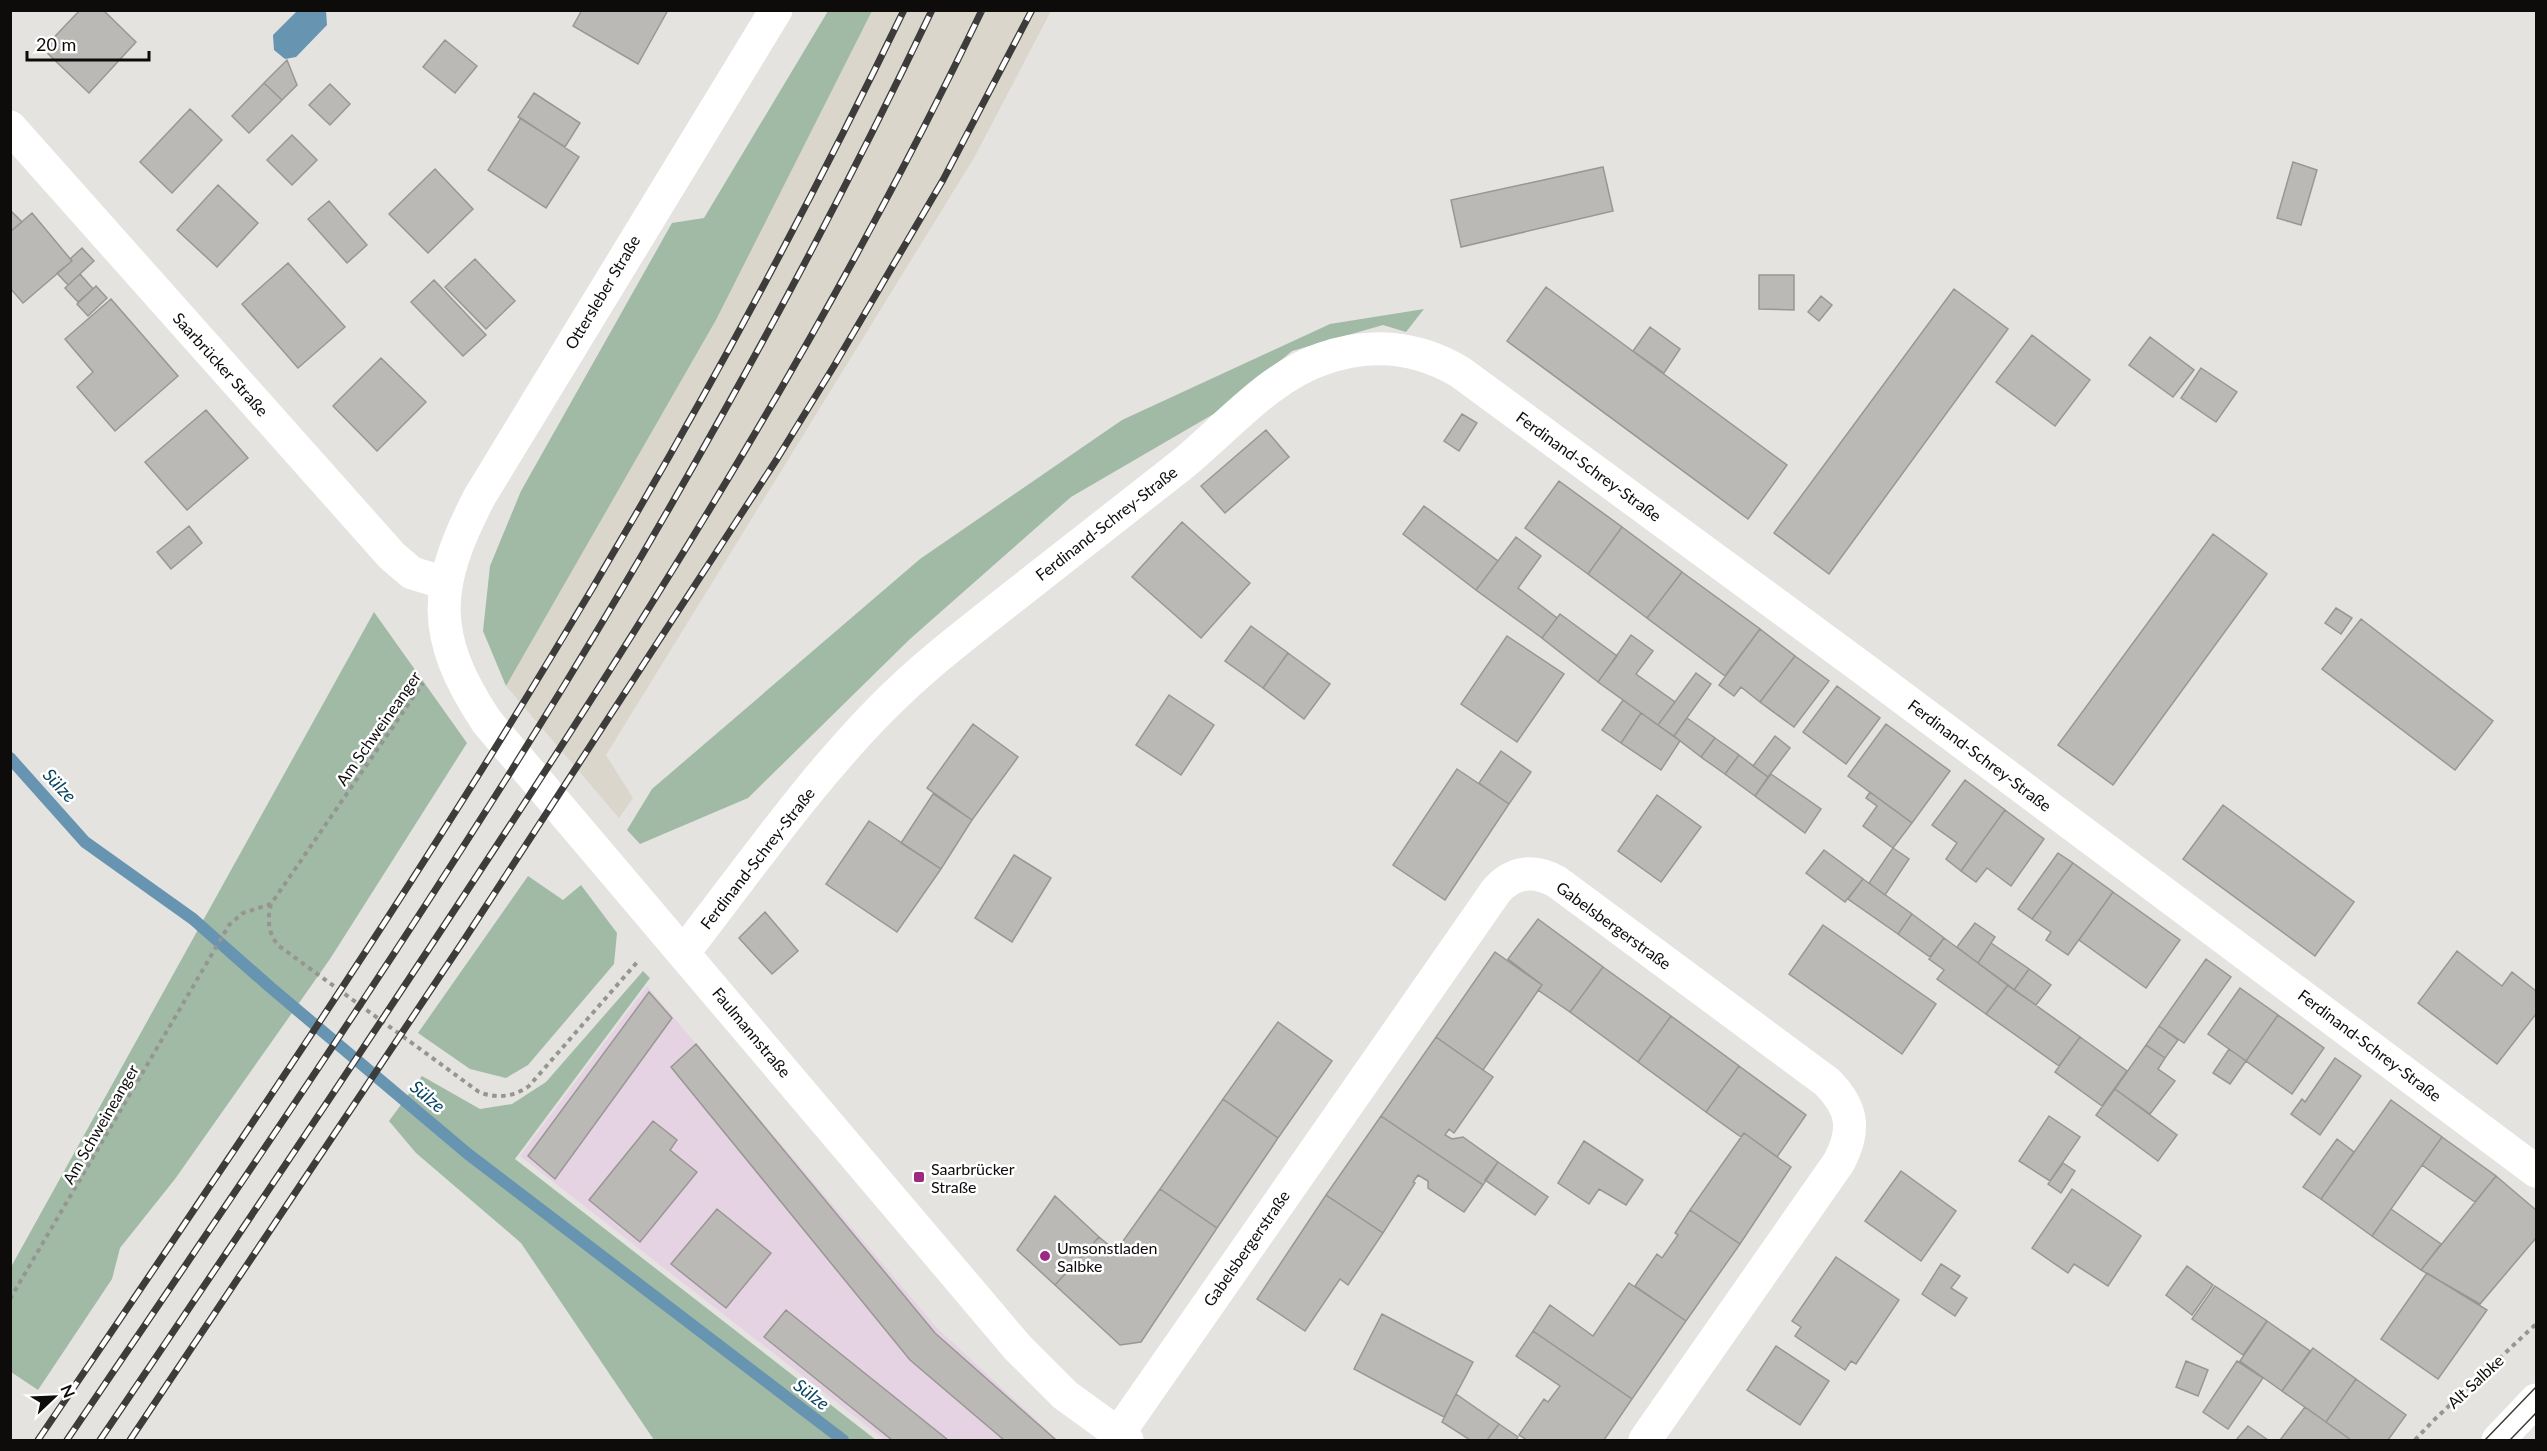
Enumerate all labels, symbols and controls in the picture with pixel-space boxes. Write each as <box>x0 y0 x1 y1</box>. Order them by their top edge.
scale bar <box>27 24 148 62</box>
text: 20 m <box>36 33 76 55</box>
street label: Ottersleber Straße <box>561 232 643 352</box>
street label: Saarbrücker Straße <box>170 308 272 420</box>
street label: Ferdinand-Schrey-Straße <box>1513 407 1665 525</box>
street label: Ferdinand-Schrey-Straße <box>1031 462 1181 584</box>
street label: Am Schweineanger <box>332 667 425 789</box>
street label: Ferdinand-Schrey-Straße <box>1905 695 2055 815</box>
water label: Sülze <box>39 763 81 807</box>
street label: Ferdinand-Schrey-Straße <box>696 783 818 933</box>
street label: Gabelsbergerstraße <box>1553 877 1675 973</box>
street label: Faulmannstraße <box>709 983 795 1081</box>
street label: Ferdinand-Schrey-Straße <box>2295 985 2445 1105</box>
street label: Am Schweineanger <box>58 1061 142 1187</box>
water label: Sülze <box>406 1075 450 1117</box>
place label: Saarbrücker Straße <box>931 1159 1015 1196</box>
marker: Saarbrücker Straße <box>912 1170 926 1184</box>
street label: Gabelsbergerstraße <box>1199 1186 1293 1310</box>
place label: Umsonstladen Salbke <box>1057 1238 1157 1275</box>
marker: Umsonstladen Salbke <box>1038 1249 1052 1263</box>
street label: Alt Salbke <box>2443 1350 2507 1412</box>
north arrow <box>24 1367 84 1427</box>
water label: Sülze <box>790 1374 834 1414</box>
text: N <box>57 1382 79 1400</box>

